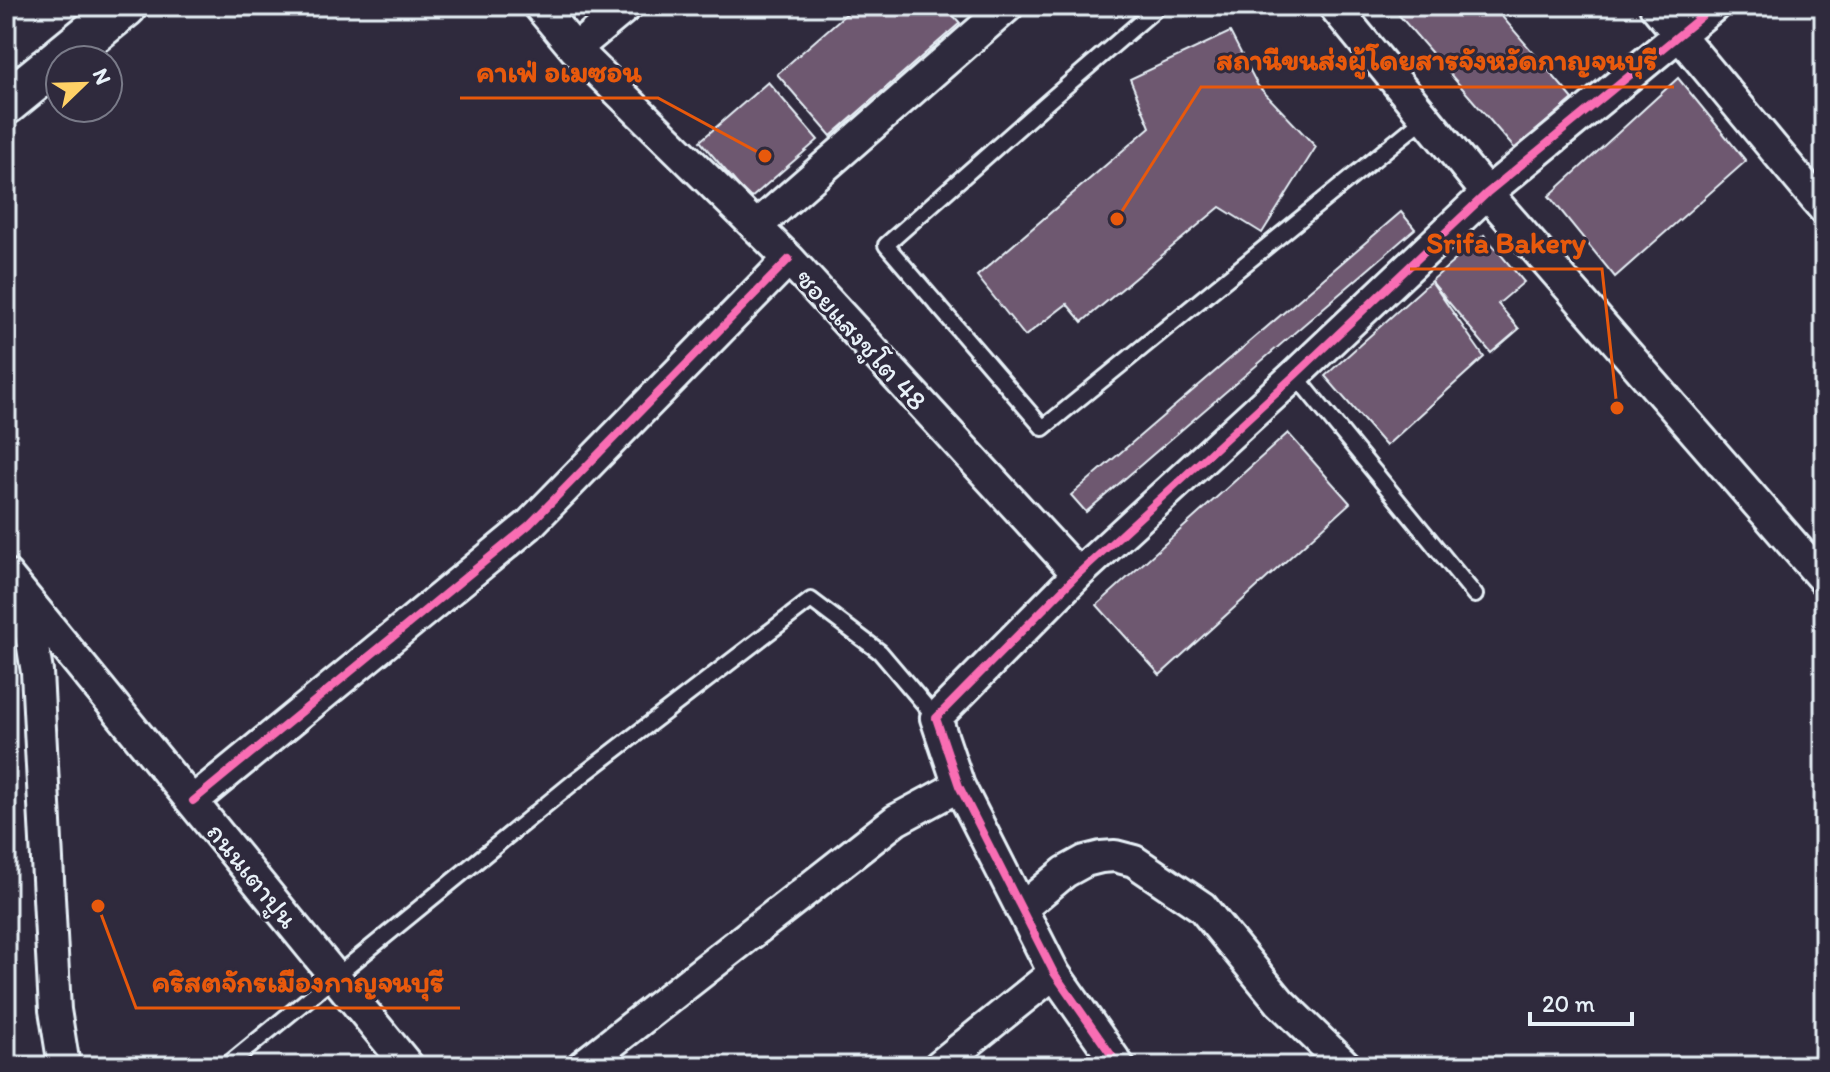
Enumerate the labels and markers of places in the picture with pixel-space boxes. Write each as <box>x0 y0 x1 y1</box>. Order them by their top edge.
callout: สถานีขนส่งผู้โดยสารจังหวัดกาญจนบุรี <box>1201 33 1674 87</box>
callout: คาเฟ่ อเมซอน <box>460 44 658 98</box>
callout: Srifa Bakery <box>1410 215 1602 269</box>
callout: คริสตจักรเมืองกาญจนบุรี <box>136 954 460 1008</box>

